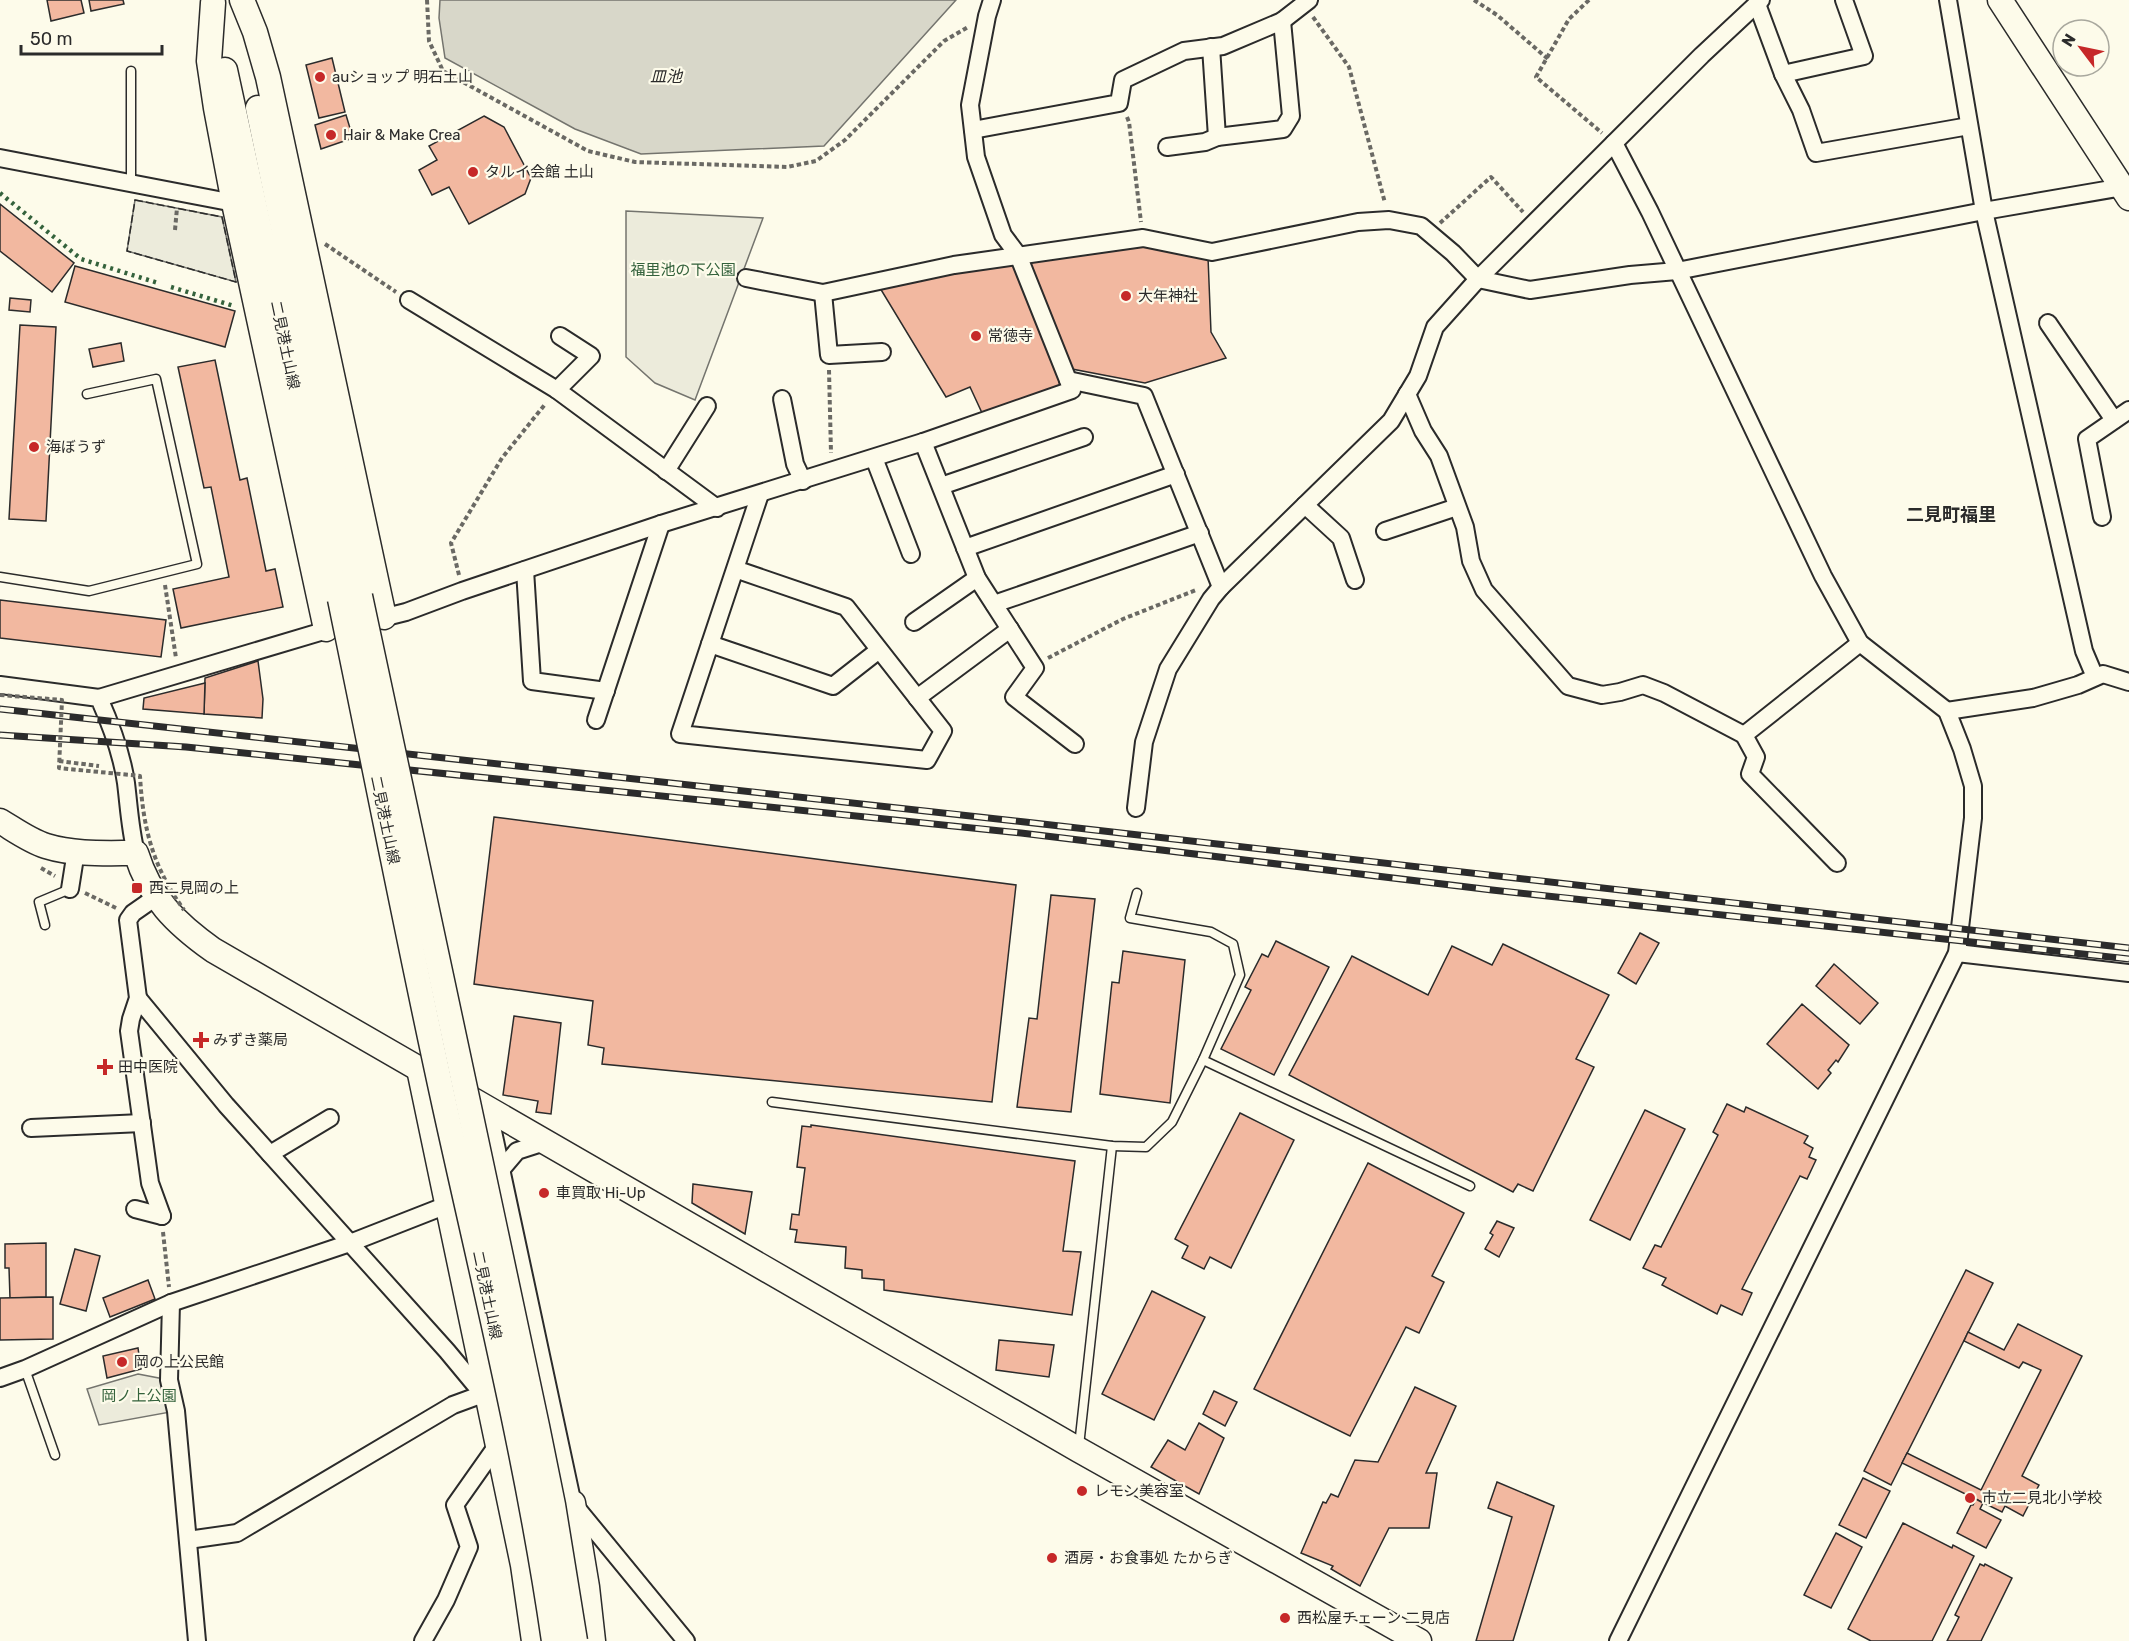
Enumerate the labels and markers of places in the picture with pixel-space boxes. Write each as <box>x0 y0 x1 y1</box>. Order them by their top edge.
place label: auショップ 明石土山 <box>332 68 473 86</box>
marker: auショップ 明石土山 <box>313 70 327 84</box>
place label: Hair & Make Crea <box>343 126 461 144</box>
marker: Hair & Make Crea <box>324 128 338 142</box>
place label: タルイ会館 土山 <box>485 163 594 181</box>
marker: タルイ会館 土山 <box>466 165 480 179</box>
place label: 大年神社 <box>1138 287 1198 305</box>
marker: 大年神社 <box>1119 289 1133 303</box>
place label: 常徳寺 <box>988 327 1033 345</box>
marker: 常徳寺 <box>969 329 983 343</box>
place label: 海ぼうず <box>46 438 106 456</box>
marker: 海ぼうず <box>27 440 41 454</box>
place label: 西二見岡の上 <box>149 879 239 897</box>
marker: 西二見岡の上 <box>130 881 144 895</box>
place label: みずき薬局 <box>213 1031 288 1049</box>
marker: みずき薬局 <box>194 1033 208 1047</box>
marker: 田中医院 <box>96 1058 114 1076</box>
place label: 田中医院 <box>118 1058 178 1076</box>
place label: 車買取 Hi-Up <box>556 1184 646 1202</box>
marker: 車買取 Hi-Up <box>537 1186 551 1200</box>
place label: 岡の上公民館 <box>134 1353 224 1371</box>
marker: 岡の上公民館 <box>115 1355 129 1369</box>
place label: レモン美容室 <box>1094 1482 1184 1500</box>
marker: レモン美容室 <box>1075 1484 1089 1498</box>
place label: 市立二見北小学校 <box>1982 1489 2102 1507</box>
marker: 市立二見北小学校 <box>1963 1491 1977 1505</box>
place label: 酒房・お食事処 たからぎ <box>1064 1549 1233 1567</box>
marker: 酒房・お食事処 たからぎ <box>1045 1551 1059 1565</box>
place label: 西松屋チェーン 二見店 <box>1297 1609 1450 1627</box>
marker: 西松屋チェーン 二見店 <box>1278 1611 1292 1625</box>

